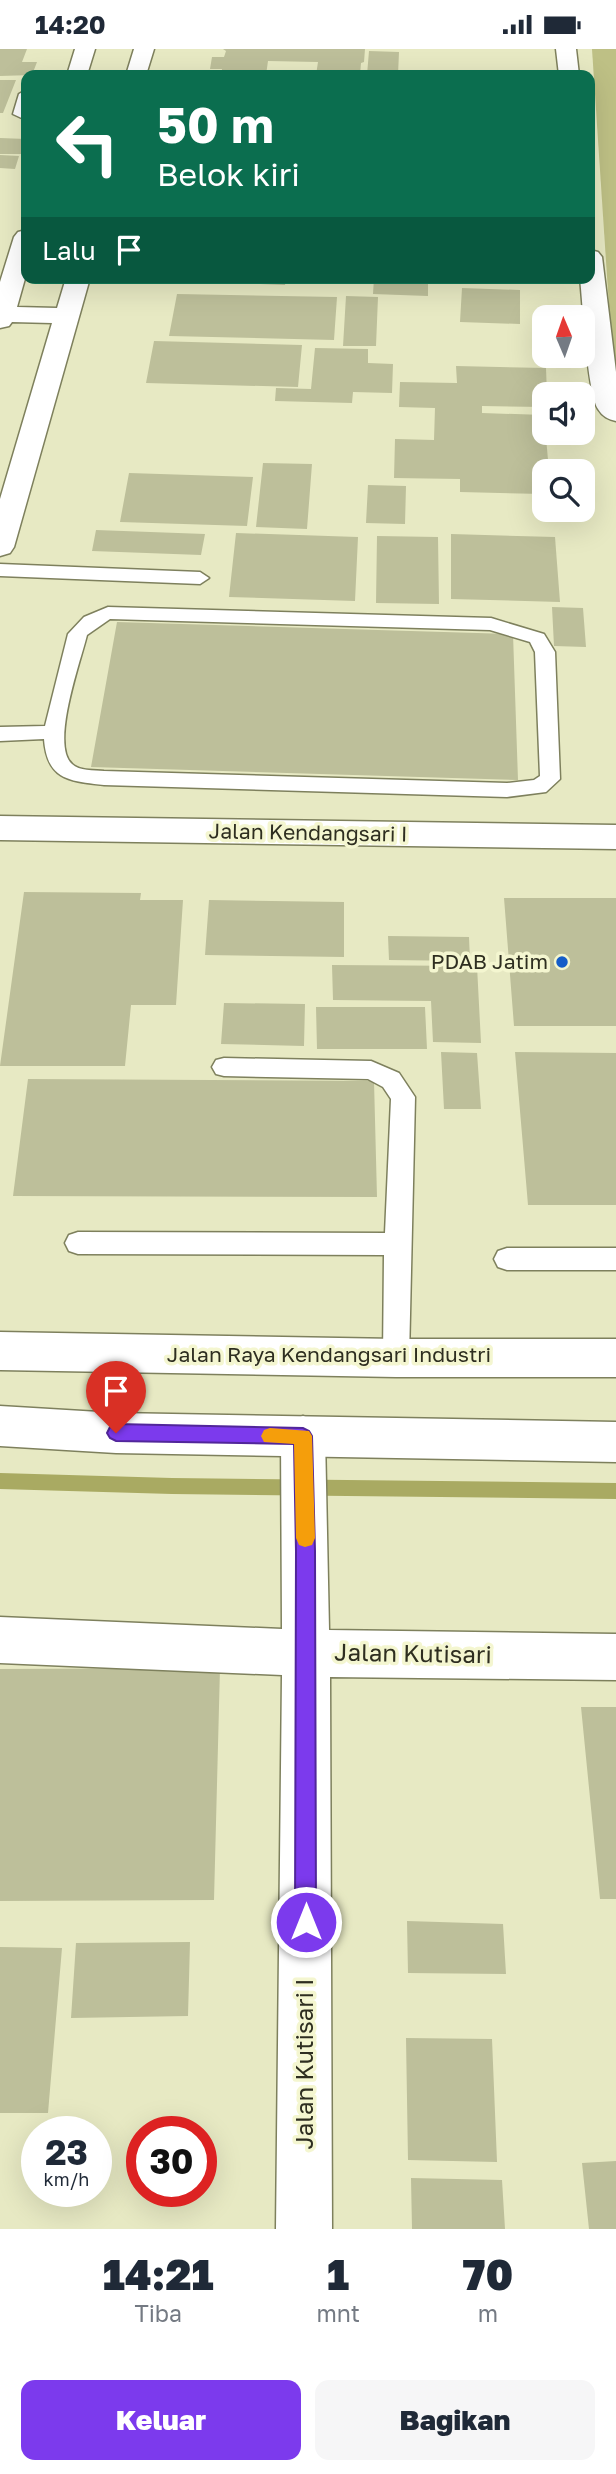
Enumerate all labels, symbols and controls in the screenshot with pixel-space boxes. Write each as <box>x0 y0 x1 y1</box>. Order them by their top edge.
text: 14:20 <box>35 9 106 40</box>
text: 50 m <box>157 95 274 154</box>
icon: left <box>42 98 133 189</box>
text: Belok kiri <box>157 155 300 193</box>
icon: arrive <box>110 231 148 269</box>
text: Lalu <box>42 235 96 266</box>
north arrow <box>532 305 595 367</box>
map controls <box>532 305 595 522</box>
button: sound <box>532 382 595 445</box>
button: search <box>532 459 595 522</box>
street label: Jalan Kendangsari I <box>208 817 408 847</box>
place label: PDAB Jatim <box>431 948 548 974</box>
marker: PDAB Jatim <box>554 954 570 970</box>
street label: Jalan Raya Kendangsari Industri <box>167 1341 491 1367</box>
pin <box>86 1361 146 1433</box>
icon: arrive <box>97 1372 135 1410</box>
street label: Jalan Kutisari <box>334 1637 492 1668</box>
position arrow <box>269 1885 343 1959</box>
street label: Jalan Kutisari I <box>289 1978 318 2150</box>
speed limit sign: 30 <box>126 2116 217 2207</box>
text: 23 <box>45 2131 88 2173</box>
text: km/h <box>44 2168 89 2190</box>
text: 14:21 <box>103 2249 214 2299</box>
text: 1 <box>327 2249 349 2299</box>
text: 70 <box>463 2249 513 2299</box>
text: Tiba <box>134 2299 182 2327</box>
text: mnt <box>316 2299 360 2327</box>
text: m <box>478 2299 498 2327</box>
button: Keluar <box>21 2380 301 2460</box>
button: Bagikan <box>315 2380 595 2460</box>

